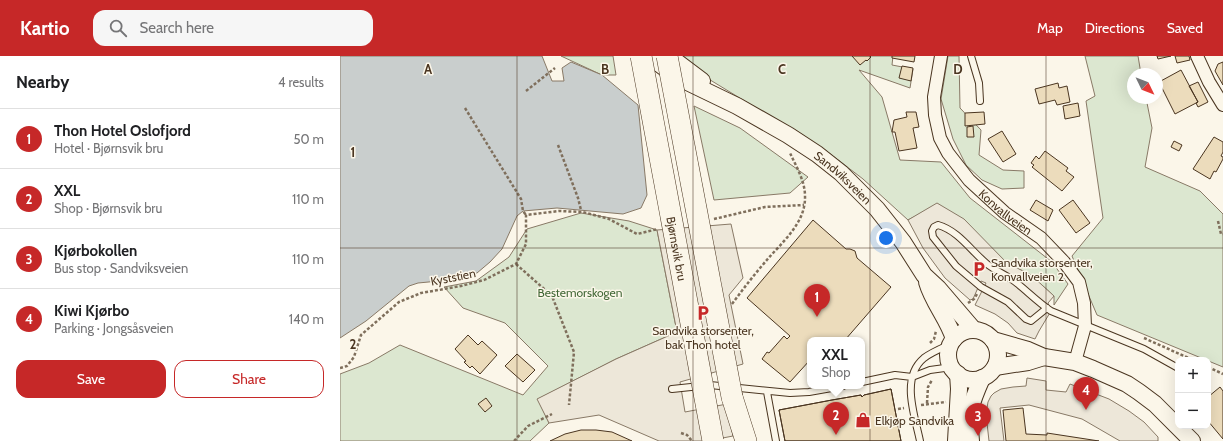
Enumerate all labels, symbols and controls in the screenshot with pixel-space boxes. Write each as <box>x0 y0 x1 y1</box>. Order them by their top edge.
search box <box>93 10 373 46</box>
text: Kartio <box>20 17 69 40</box>
icon: search <box>107 17 129 39</box>
text: Search here <box>139 19 214 37</box>
text: Map <box>1037 19 1063 37</box>
text: Directions <box>1085 19 1145 37</box>
text: Saved <box>1167 19 1203 37</box>
text: A <box>424 61 433 77</box>
text: B <box>601 61 609 77</box>
text: C <box>778 61 786 77</box>
text: D <box>953 61 963 77</box>
north arrow <box>1127 68 1163 104</box>
text: Nearby <box>16 72 69 92</box>
text: 4 results <box>278 74 324 90</box>
text: Thon Hotel Oslofjord <box>54 122 191 140</box>
text: 1 <box>27 131 31 147</box>
text: 50 m <box>294 131 324 147</box>
text: Hotel · Bjørnsvik bru <box>54 140 163 156</box>
text: 1 <box>351 144 355 160</box>
street label: Sandviksveien <box>811 147 875 207</box>
text: XXL <box>54 182 80 200</box>
street label: Konvallveien <box>976 186 1036 237</box>
text: 2 <box>26 191 32 207</box>
text: 110 m <box>292 191 324 207</box>
text: Shop · Bjørnsvik bru <box>54 200 162 216</box>
street label: Bjørnsvik bru <box>664 215 690 282</box>
your location <box>876 228 896 248</box>
text: Kjørbokollen <box>54 242 137 260</box>
text: 3 <box>25 251 33 267</box>
text: 110 m <box>292 251 324 267</box>
place label: Sandvika storsenter, Konvallveien 2 <box>991 255 1093 284</box>
text: Bus stop · Sandviksveien <box>54 260 188 276</box>
parking icon: Sandvika storsenter, Konvallveien 2 <box>970 260 988 278</box>
street label: Kyststien <box>429 265 477 289</box>
pin: 1 <box>804 284 830 317</box>
park label: Bestemorskogen <box>538 285 623 300</box>
text: Kiwi Kjørbo <box>54 302 129 320</box>
parking icon: Sandvika storsenter, bak Thon hotel <box>694 304 712 322</box>
text: 4 <box>25 311 33 327</box>
text: 140 m <box>289 311 324 327</box>
text: Parking · Jongsåsveien <box>54 320 174 336</box>
place label: Sandvika storsenter, bak Thon hotel <box>652 323 754 352</box>
text: 2 <box>350 336 357 352</box>
popup <box>807 337 865 389</box>
text: XXL <box>822 346 848 364</box>
map controls <box>1175 357 1211 429</box>
button: + <box>1175 357 1211 393</box>
button: Save <box>16 360 166 398</box>
button: Share <box>174 360 324 398</box>
text: Shop <box>822 364 850 380</box>
pin: 4 <box>1073 377 1099 410</box>
button: − <box>1175 393 1211 429</box>
pin: 2 <box>823 402 849 435</box>
pin: 3 <box>965 403 991 436</box>
shop icon: Elkjøp Sandvika <box>854 411 872 429</box>
place label: Elkjøp Sandvika <box>875 413 954 428</box>

